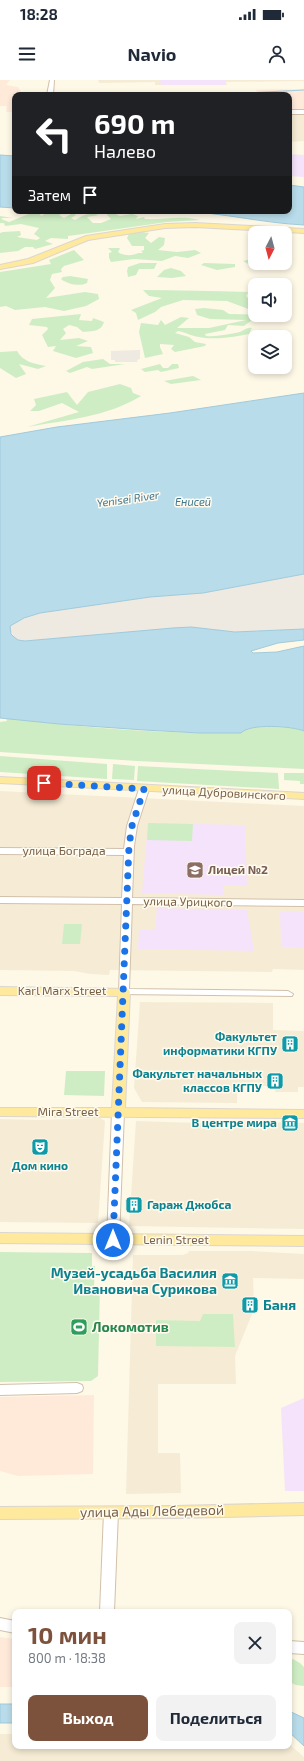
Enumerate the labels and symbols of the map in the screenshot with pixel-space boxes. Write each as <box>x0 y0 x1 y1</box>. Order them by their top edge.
north arrow <box>248 226 292 270</box>
water label: Yenisei River <box>96 488 161 509</box>
water label: Енисей <box>175 495 211 508</box>
pin <box>27 766 61 800</box>
street label: улица Дубровинского <box>162 782 286 803</box>
street label: улица Бограда <box>22 843 106 858</box>
school or university icon: Лицей №2 <box>185 860 205 880</box>
place label: Лицей №2 <box>208 862 268 876</box>
street label: улица Урицкого <box>143 893 233 910</box>
street label: Karl Marx Street <box>18 983 107 997</box>
place label: Факультет информатики КГПУ <box>163 1029 278 1057</box>
building icon: Факультет информатики КГПУ <box>280 1034 300 1054</box>
place label: Факультет начальных классов КГПУ <box>132 1066 263 1094</box>
building icon: Факультет начальных классов КГПУ <box>265 1071 285 1091</box>
street label: Mira Street <box>38 1104 99 1118</box>
museum icon: В центре мира <box>280 1113 300 1133</box>
place label: В центре мира <box>192 1115 277 1129</box>
theatre icon: Дом кино <box>30 1137 50 1157</box>
place label: Дом кино <box>12 1158 68 1172</box>
building icon: Гараж Джобса <box>124 1195 144 1215</box>
place label: Гараж Джобса <box>147 1197 232 1211</box>
position arrow <box>92 1219 134 1261</box>
street label: Lenin Street <box>143 1232 209 1246</box>
place label: Музей-усадьба Василия Ивановича Сурикова <box>51 1264 217 1297</box>
museum icon: Музей-усадьба Василия Ивановича Сурикова <box>220 1271 240 1291</box>
building icon: Баня <box>240 1295 260 1315</box>
place label: Баня <box>263 1296 296 1313</box>
sports icon: Локомотив <box>69 1317 89 1337</box>
place label: Локомотив <box>92 1318 169 1335</box>
street label: улица Ады Лебедевой <box>80 1501 224 1520</box>

